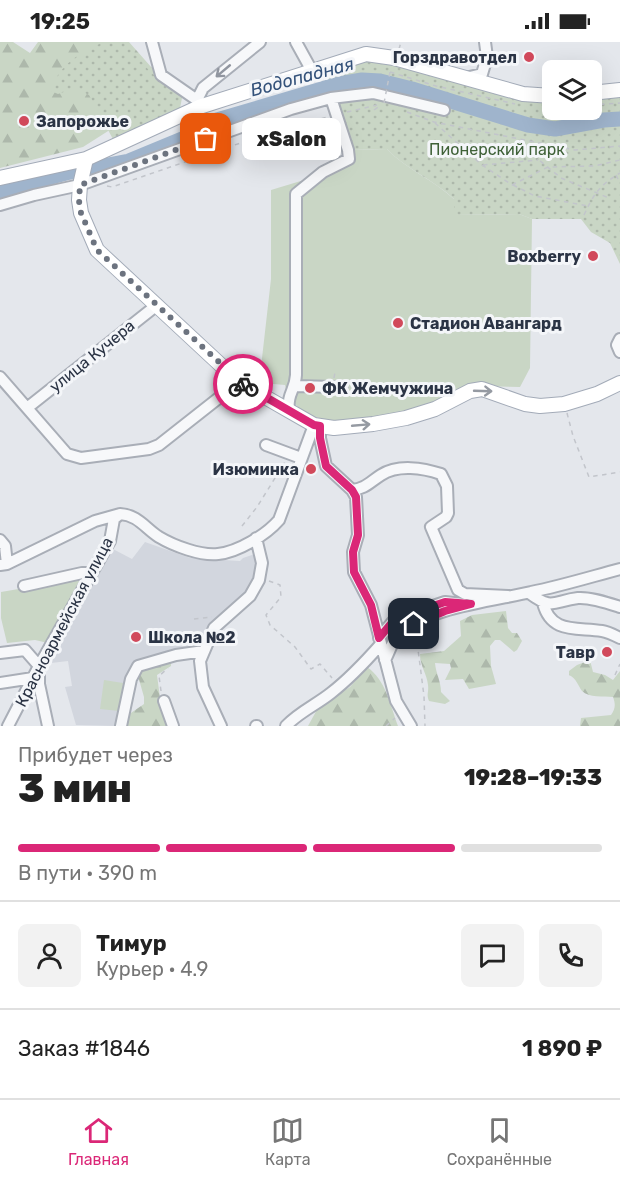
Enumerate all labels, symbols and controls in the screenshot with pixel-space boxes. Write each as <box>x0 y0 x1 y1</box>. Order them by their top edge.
text: 19:25 <box>30 8 90 35</box>
place label: Горздравотдел <box>393 48 517 67</box>
marker: Горздравотдел <box>522 50 536 64</box>
water label: Водопадная <box>248 53 356 101</box>
map controls <box>542 60 602 120</box>
button: layers <box>542 60 602 120</box>
one-way arrow <box>216 64 231 78</box>
place label: Запорожье <box>36 112 129 131</box>
pin <box>180 113 231 164</box>
marker: Запорожье <box>17 114 31 128</box>
callout: xSalon <box>242 118 341 160</box>
icon: bag <box>189 122 222 155</box>
text: xSalon <box>257 127 326 151</box>
park label: Пионерский парк <box>429 140 565 159</box>
place label: Boxberry <box>507 247 581 266</box>
marker: Boxberry <box>586 249 600 263</box>
place label: Стадион Авангард <box>410 314 562 333</box>
street label: улица Кучера <box>46 316 138 396</box>
marker: Стадион Авангард <box>391 316 405 330</box>
courier <box>213 354 273 414</box>
icon: bike <box>227 368 260 401</box>
place label: ФК Жемчужина <box>322 379 453 398</box>
marker: ФК Жемчужина <box>303 381 317 395</box>
one-way arrow <box>473 386 492 397</box>
one-way arrow <box>351 419 371 430</box>
place label: Изюминка <box>213 460 299 479</box>
marker: Изюминка <box>304 462 318 476</box>
street label: Красноармейская улица <box>11 534 117 710</box>
pin <box>388 598 439 649</box>
icon: home <box>397 607 430 640</box>
place label: Школа №2 <box>148 628 236 647</box>
marker: Школа №2 <box>129 630 143 644</box>
place label: Тавр <box>556 643 595 662</box>
marker: Тавр <box>600 645 614 659</box>
text: Прибудет через <box>18 743 173 767</box>
text: 19:28–19:33 <box>464 764 602 791</box>
text: 3 мин <box>18 766 132 812</box>
text: В пути · 390 m <box>18 861 157 885</box>
button: person <box>18 924 81 987</box>
button: chat <box>461 924 524 987</box>
button: phone <box>539 924 602 987</box>
text: Тимур <box>96 930 167 957</box>
text: Курьер · 4.9 <box>96 957 208 981</box>
text: Заказ #1846 <box>18 1035 150 1062</box>
text: 1 890 ₽ <box>522 1035 602 1062</box>
tab: Главная <box>68 1114 129 1169</box>
tab: Карта <box>265 1114 311 1169</box>
tab: Сохранённые <box>447 1114 552 1169</box>

